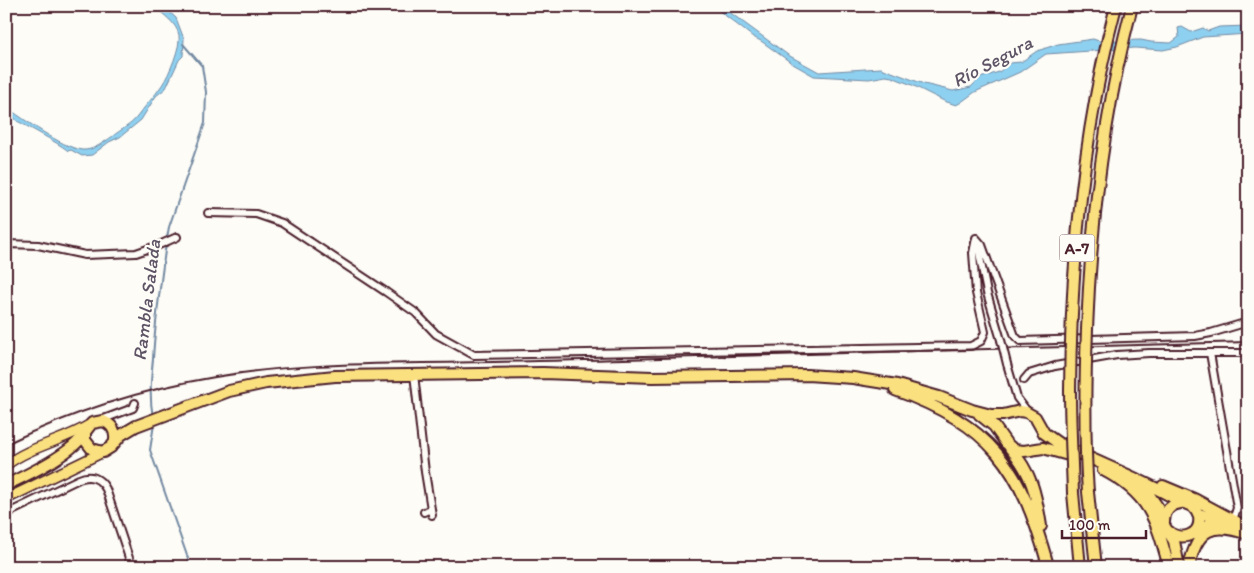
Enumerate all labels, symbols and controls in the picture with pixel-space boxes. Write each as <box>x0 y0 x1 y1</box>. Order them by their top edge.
water label: Río Segura <box>948 31 1036 92</box>
road number: A-7 <box>1060 234 1094 262</box>
water label: Rambla Salada <box>128 238 165 362</box>
scale bar <box>1062 508 1145 540</box>
text: 100 m <box>1069 516 1111 534</box>

